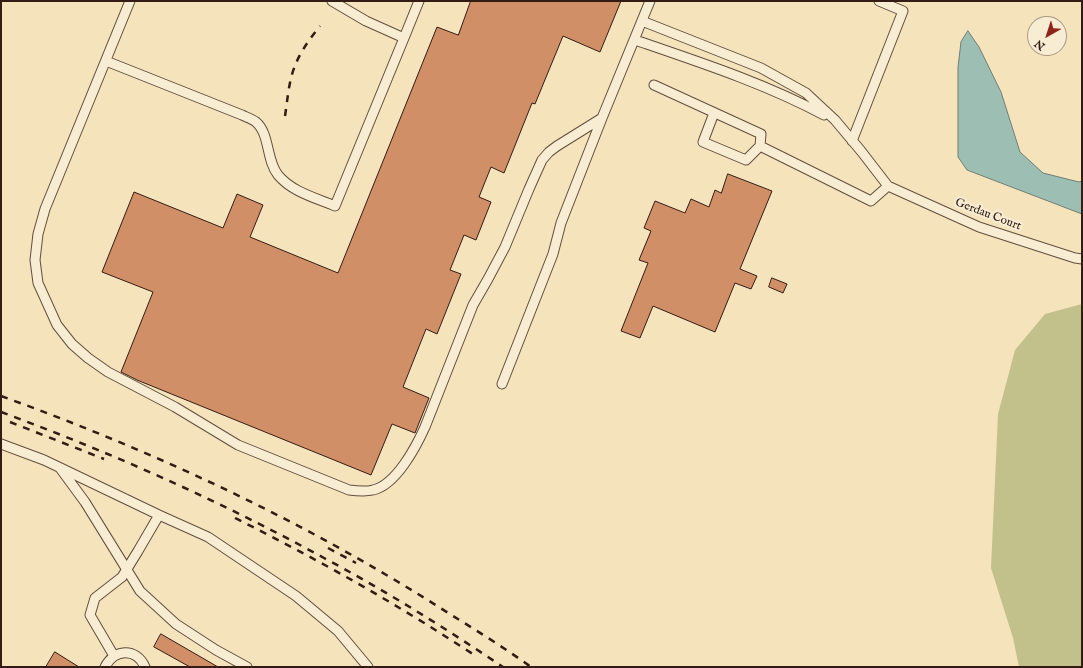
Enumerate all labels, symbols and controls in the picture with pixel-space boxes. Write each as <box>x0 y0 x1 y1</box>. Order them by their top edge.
north arrow <box>1027 16 1067 56</box>
text: N <box>1032 36 1048 53</box>
street label: Gerdau Court <box>953 196 1023 234</box>

